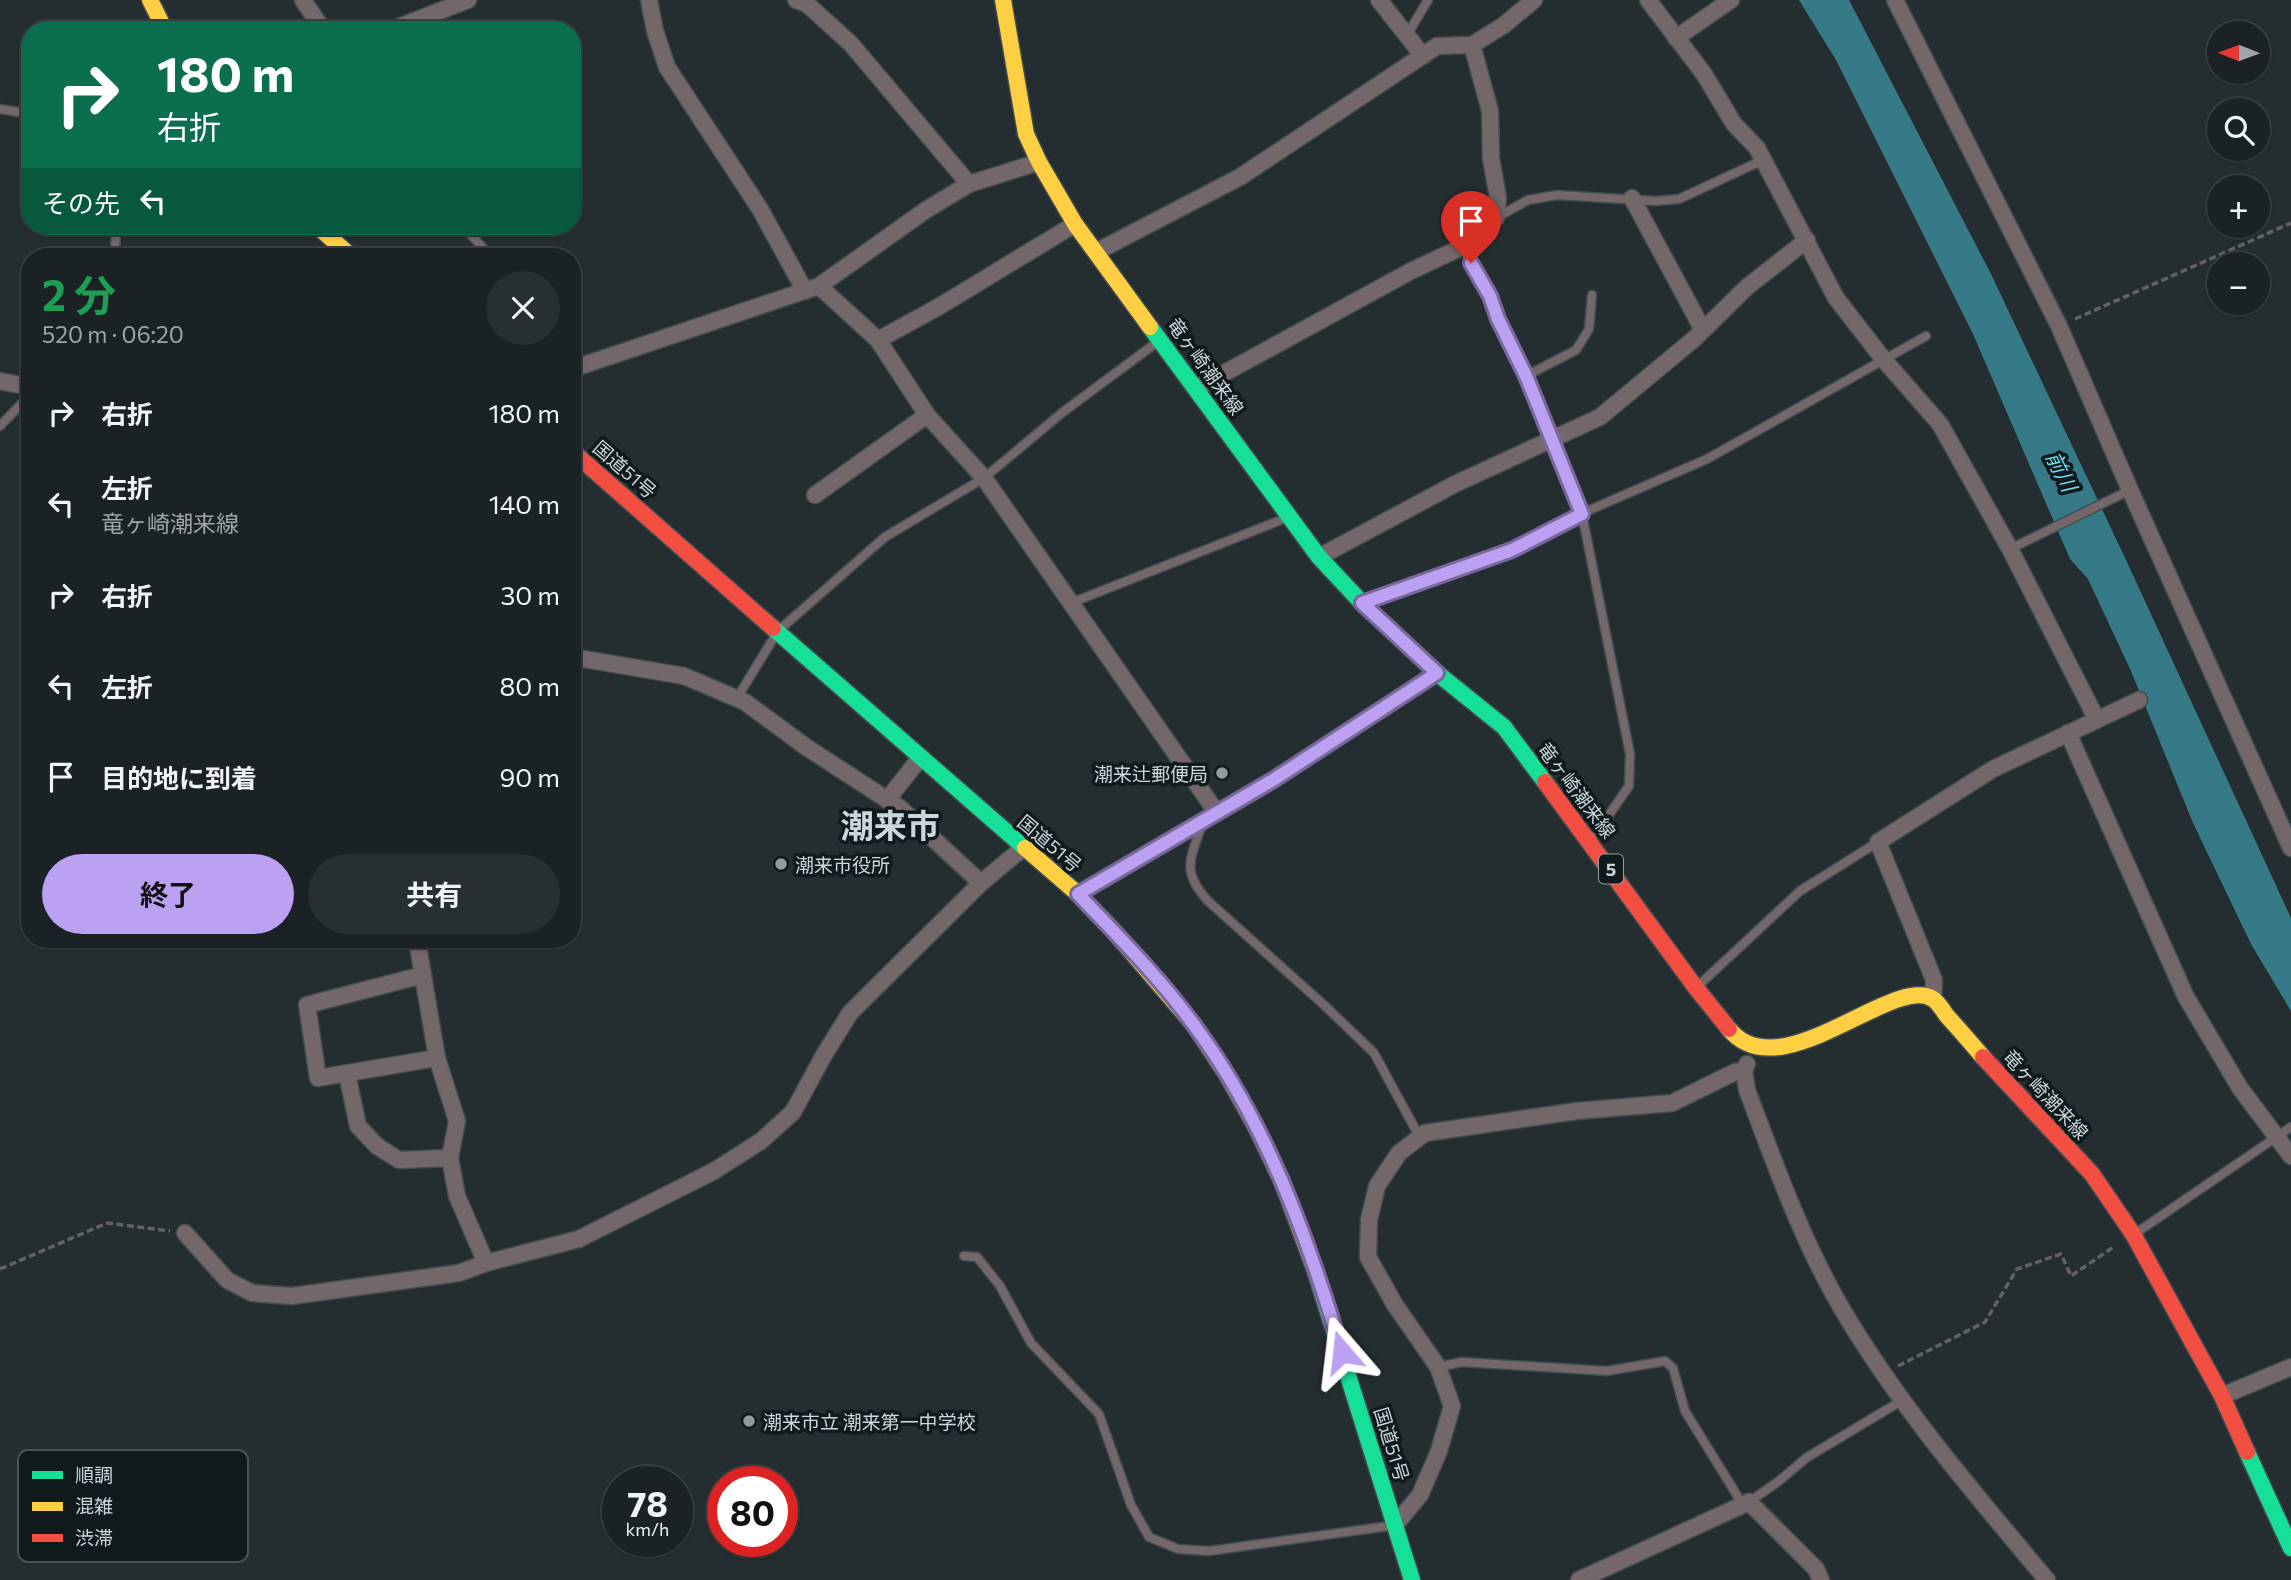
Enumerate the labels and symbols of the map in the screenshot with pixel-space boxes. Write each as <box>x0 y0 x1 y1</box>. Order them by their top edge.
north arrow <box>2207 21 2270 84</box>
pin <box>1441 191 1501 263</box>
street label: 竜ヶ崎潮来線 <box>1163 313 1249 419</box>
street label: 国道51号 <box>589 435 661 503</box>
water label: 前川 <box>2041 447 2084 497</box>
street label: 竜ヶ崎潮来線 <box>1534 738 1620 842</box>
place label: 潮来辻郵便局 <box>1094 762 1208 785</box>
marker: 潮来辻郵便局 <box>1214 765 1230 781</box>
district label: 潮来市 <box>841 804 940 845</box>
street label: 国道51号 <box>1013 810 1087 876</box>
place label: 潮来市役所 <box>795 853 890 876</box>
road number: 5 <box>1599 854 1623 884</box>
marker: 潮来市役所 <box>773 856 789 872</box>
street label: 竜ヶ崎潮来線 <box>1999 1044 2093 1144</box>
position arrow <box>1305 1315 1379 1389</box>
street label: 国道51号 <box>1370 1404 1414 1484</box>
place label: 潮来市立 潮来第一中学校 <box>763 1410 976 1433</box>
marker: 潮来市立 潮来第一中学校 <box>741 1413 757 1429</box>
legend <box>18 1450 248 1562</box>
text: 順調 <box>75 1463 113 1486</box>
speed limit sign: 80 <box>707 1466 798 1557</box>
text: 混雑 <box>75 1494 113 1517</box>
text: 渋滞 <box>75 1526 113 1549</box>

